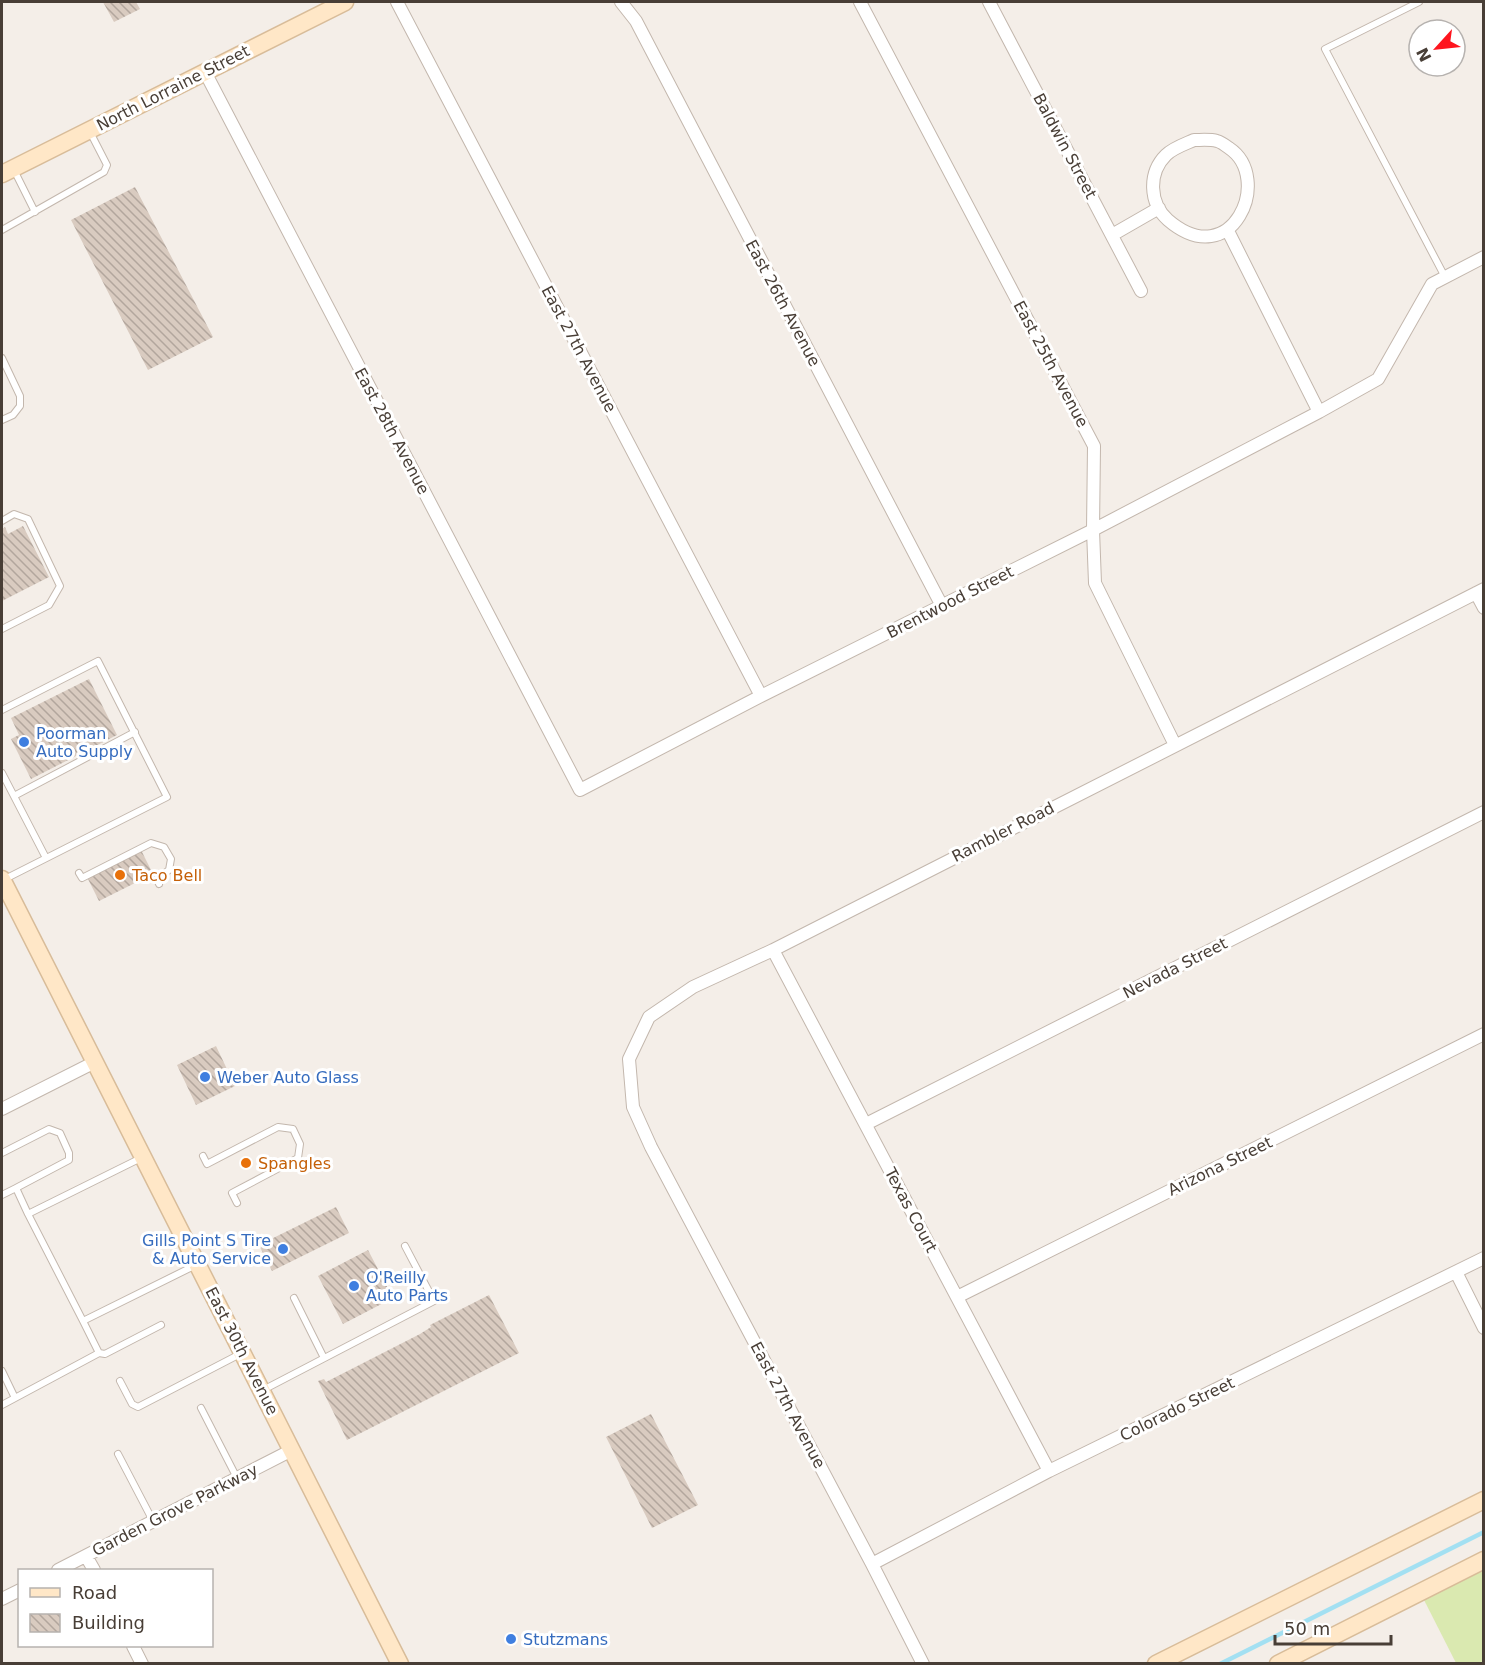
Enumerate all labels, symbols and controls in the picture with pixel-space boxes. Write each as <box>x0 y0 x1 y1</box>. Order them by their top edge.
north arrow <box>1407 18 1467 78</box>
street label: North Lorraine Street <box>93 41 253 135</box>
text: N <box>1413 44 1436 65</box>
street label: Baldwin Street <box>1029 90 1101 202</box>
street label: East 26th Avenue <box>742 236 824 370</box>
street label: East 27th Avenue <box>538 282 620 416</box>
street label: East 25th Avenue <box>1010 297 1092 431</box>
street label: East 28th Avenue <box>351 364 433 498</box>
street label: Brentwood Street <box>883 562 1017 642</box>
place label: Poorman Auto Supply <box>36 724 133 761</box>
marker: Poorman Auto Supply <box>17 735 31 749</box>
street label: Rambler Road <box>949 798 1057 866</box>
place label: Taco Bell <box>131 866 202 885</box>
marker: Taco Bell <box>113 868 127 882</box>
street label: Nevada Street <box>1120 933 1230 1003</box>
place label: Weber Auto Glass <box>217 1068 359 1087</box>
marker: Weber Auto Glass <box>198 1070 212 1084</box>
street label: Arizona Street <box>1165 1133 1275 1199</box>
place label: Spangles <box>258 1154 331 1173</box>
marker: Spangles <box>239 1156 253 1170</box>
street label: Texas Court <box>880 1163 941 1256</box>
place label: Gills Point S Tire & Auto Service <box>142 1231 271 1268</box>
marker: Gills Point S Tire & Auto Service <box>276 1242 290 1256</box>
place label: O'Reilly Auto Parts <box>366 1268 448 1305</box>
marker: O'Reilly Auto Parts <box>347 1279 361 1293</box>
street label: East 30th Avenue <box>202 1284 282 1418</box>
street label: East 27th Avenue <box>747 1338 829 1472</box>
street label: Colorado Street <box>1117 1373 1237 1445</box>
street label: Garden Grove Parkway <box>89 1460 261 1560</box>
legend <box>18 1569 213 1647</box>
text: Road <box>72 1582 117 1603</box>
scale bar <box>1275 1608 1390 1646</box>
text: Building <box>72 1612 145 1633</box>
text: 50 m <box>1284 1618 1330 1639</box>
place label: Stutzmans <box>523 1630 608 1649</box>
marker: Stutzmans <box>504 1632 518 1646</box>

